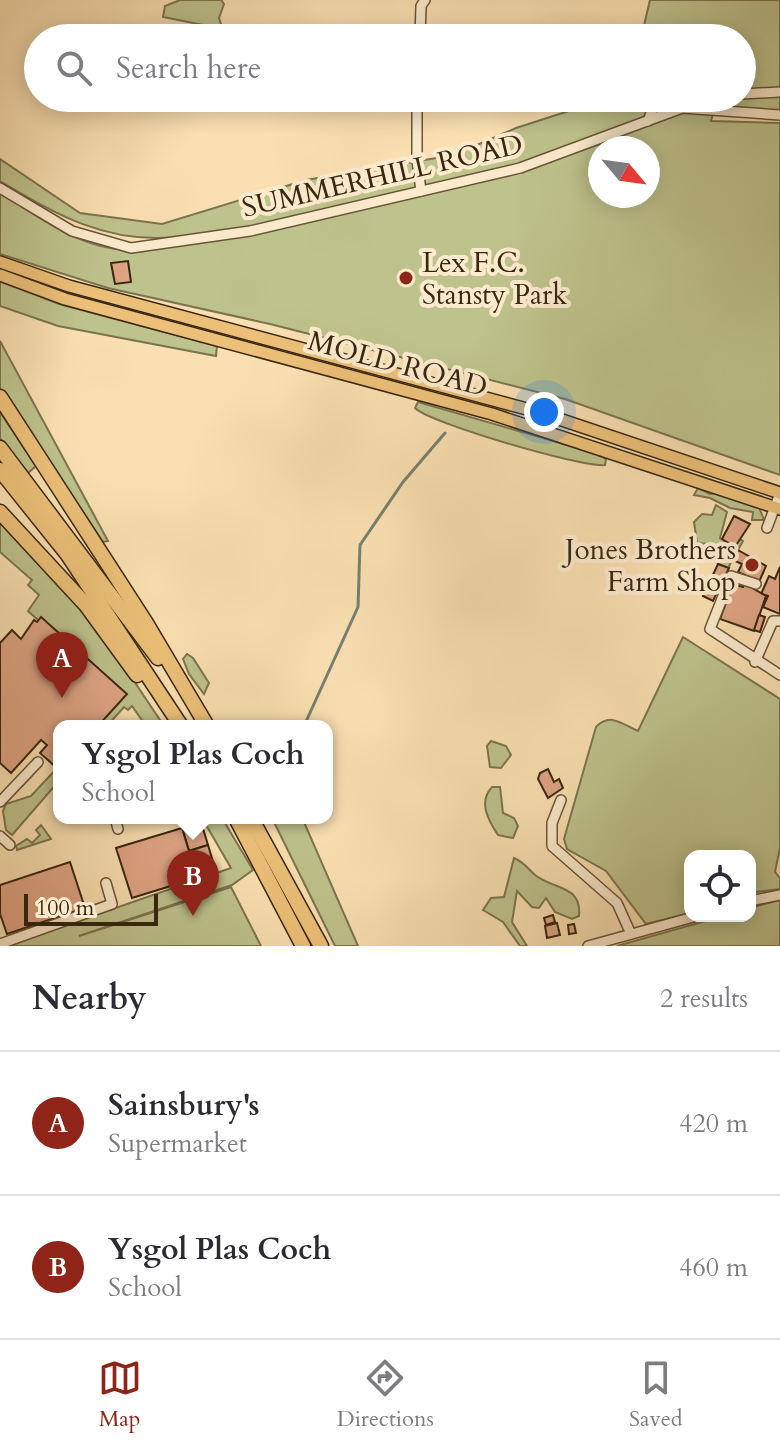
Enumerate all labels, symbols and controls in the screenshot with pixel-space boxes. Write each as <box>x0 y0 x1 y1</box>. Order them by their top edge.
search box <box>24 24 756 112</box>
icon: search <box>52 46 96 90</box>
text: Search here <box>116 48 261 89</box>
street label: SUMMERHILL ROAD <box>238 125 526 227</box>
north arrow <box>588 136 660 208</box>
place label: Lex F.C. Stansty Park <box>422 244 567 314</box>
marker: Lex F.C. Stansty Park <box>397 269 415 287</box>
street label: MOLD ROAD <box>304 322 492 406</box>
your location <box>524 392 564 432</box>
place label: Jones Brothers Farm Shop <box>561 531 736 601</box>
marker: Jones Brothers Farm Shop <box>743 556 761 574</box>
pin: A <box>36 632 88 698</box>
popup <box>53 720 333 824</box>
text: Ysgol Plas Coch <box>81 734 305 775</box>
text: School <box>81 775 155 810</box>
pin: B <box>167 850 219 916</box>
map controls <box>684 850 756 922</box>
button: locate <box>684 850 756 922</box>
scale bar <box>24 890 158 926</box>
text: 100 m <box>36 893 94 923</box>
text: Nearby <box>32 975 147 1021</box>
text: 2 results <box>660 981 748 1016</box>
text: Sainsbury's <box>108 1085 260 1126</box>
text: A <box>48 1106 68 1141</box>
text: 420 m <box>679 1106 748 1141</box>
text: Supermarket <box>108 1126 247 1161</box>
text: Ysgol Plas Coch <box>108 1229 331 1270</box>
text: B <box>49 1250 67 1285</box>
text: 460 m <box>679 1250 748 1285</box>
text: School <box>108 1270 182 1305</box>
tab: Map <box>98 1356 142 1434</box>
tab: Directions <box>337 1356 434 1434</box>
tab: Saved <box>629 1356 682 1434</box>

